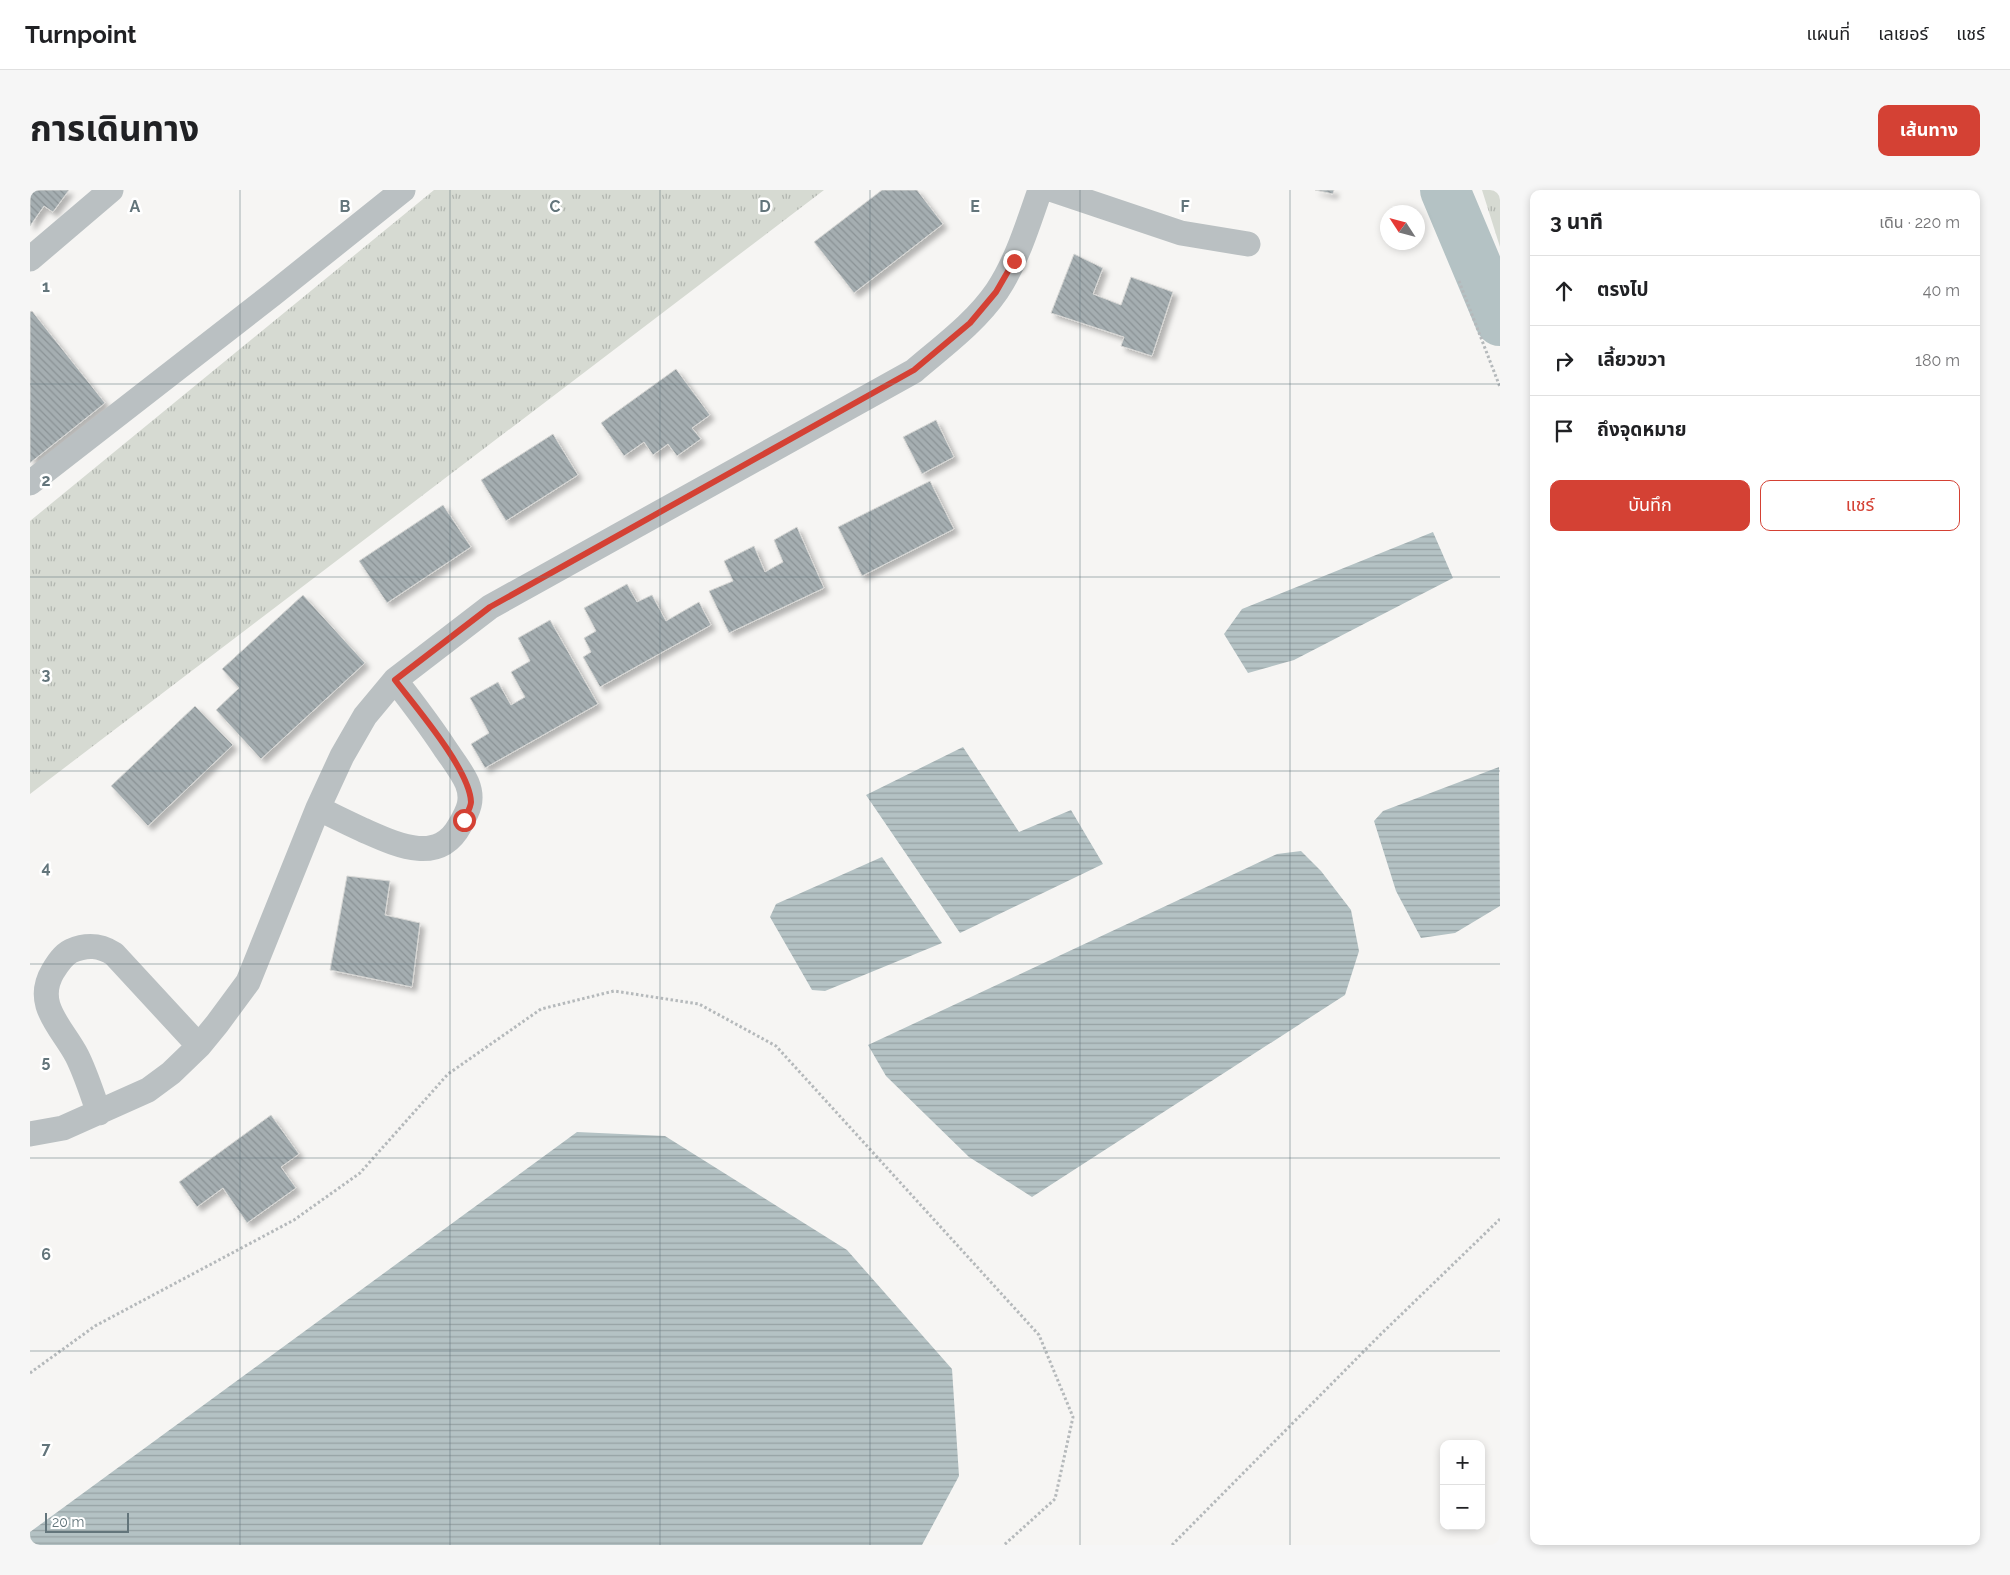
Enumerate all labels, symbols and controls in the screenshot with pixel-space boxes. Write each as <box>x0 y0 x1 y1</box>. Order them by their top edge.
text: Turnpoint <box>25 20 137 49</box>
text: แผนที่ <box>1806 23 1850 44</box>
text: เลเยอร์ <box>1878 23 1928 44</box>
text: แชร์ <box>1956 23 1985 44</box>
button: เส้นทาง <box>1878 105 1980 156</box>
text: การเดินทาง <box>30 108 199 149</box>
text: A <box>130 197 141 216</box>
text: B <box>340 197 351 216</box>
text: C <box>550 197 561 216</box>
text: D <box>759 197 771 216</box>
text: E <box>970 197 980 216</box>
text: F <box>1180 197 1190 216</box>
north arrow <box>1380 205 1425 250</box>
text: 3 นาที <box>1550 209 1603 234</box>
text: เดิน · 220 m <box>1879 213 1960 232</box>
route end <box>1003 250 1026 273</box>
text: 1 <box>42 277 50 296</box>
icon: ahead <box>1550 277 1578 305</box>
text: ตรงไป <box>1597 278 1649 300</box>
text: 40 m <box>1923 281 1960 300</box>
icon: right <box>1550 347 1578 375</box>
text: เลี้ยวขวา <box>1597 348 1666 370</box>
text: 180 m <box>1915 351 1960 370</box>
icon: arrive <box>1550 417 1578 445</box>
text: ถึงจุดหมาย <box>1597 418 1687 440</box>
text: 2 <box>41 471 51 490</box>
button: บันทึก <box>1550 480 1750 531</box>
button: แชร์ <box>1760 480 1960 531</box>
text: 3 <box>42 665 51 684</box>
route start <box>453 809 476 832</box>
text: 4 <box>41 858 51 877</box>
text: 5 <box>42 1052 51 1071</box>
text: 6 <box>41 1245 51 1264</box>
text: 7 <box>42 1439 51 1458</box>
map controls <box>1440 1440 1485 1530</box>
button: + <box>1440 1440 1485 1485</box>
button: − <box>1440 1485 1485 1530</box>
scale bar <box>45 1510 129 1533</box>
text: 20 m <box>52 1514 84 1530</box>

